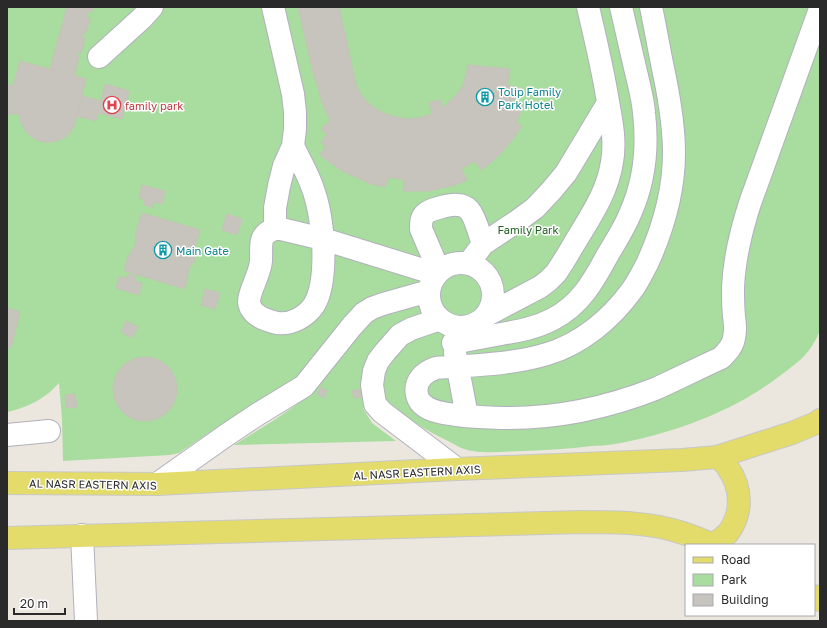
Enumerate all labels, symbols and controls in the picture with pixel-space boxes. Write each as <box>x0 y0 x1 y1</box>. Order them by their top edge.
place label: Tolip Family Park Hotel <box>498 85 561 111</box>
building icon: Tolip Family Park Hotel <box>475 87 495 107</box>
hospital icon: family park <box>102 95 122 115</box>
place label: family park <box>125 99 183 112</box>
park label: Family Park <box>497 223 559 236</box>
building icon: Main Gate <box>153 240 173 260</box>
place label: Main Gate <box>176 244 229 257</box>
street label: AL NASR EASTERN AXIS <box>353 462 481 482</box>
street label: AL NASR EASTERN AXIS <box>29 476 157 492</box>
legend <box>685 544 815 616</box>
text: Road <box>721 552 750 567</box>
text: Park <box>721 572 747 587</box>
scale bar <box>14 590 65 616</box>
text: Building <box>721 592 769 607</box>
text: 20 m <box>20 596 48 611</box>

